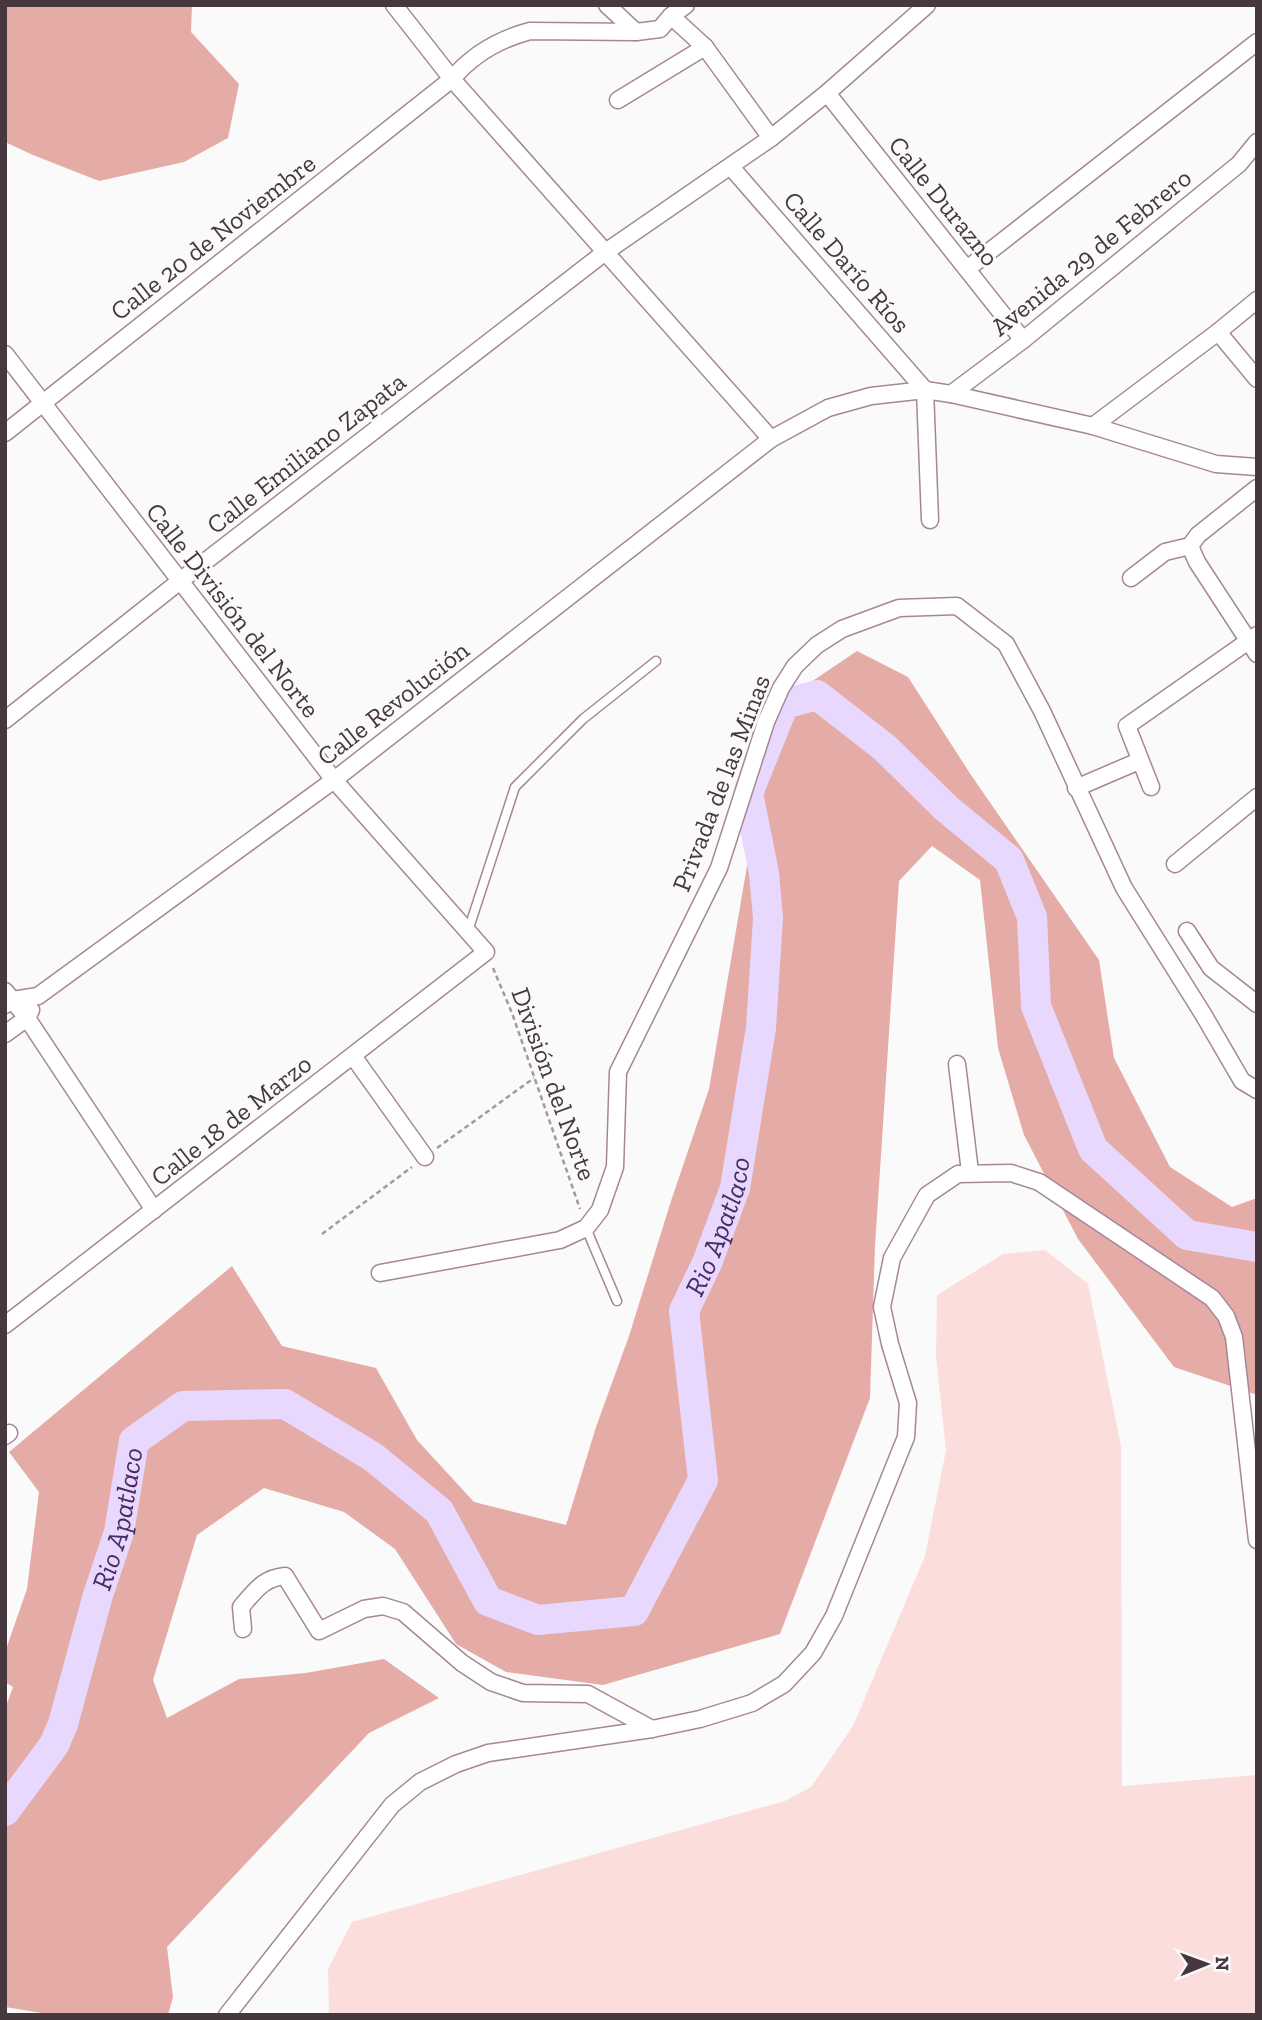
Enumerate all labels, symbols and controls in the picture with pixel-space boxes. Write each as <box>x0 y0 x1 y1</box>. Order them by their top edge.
street label: Calle Durazno <box>882 130 1006 272</box>
street label: Calle 20 de Noviembre <box>104 147 322 327</box>
street label: Avenida 29 de Febrero <box>984 161 1198 343</box>
street label: Calle Darío Ríos <box>777 184 917 340</box>
street label: Calle Emiliano Zapata <box>200 365 412 541</box>
street label: Calle División del Norte <box>139 496 327 724</box>
street label: Calle Revolución <box>311 634 475 772</box>
street label: Privada de las Minas <box>665 670 777 896</box>
street label: División del Norte <box>504 983 604 1185</box>
street label: Calle 18 de Marzo <box>144 1047 318 1193</box>
water label: Rio Apatlaco <box>677 1155 756 1301</box>
water label: Rio Apatlaco <box>84 1445 149 1594</box>
north arrow <box>1171 1929 1241 1999</box>
text: N <box>1211 1956 1234 1971</box>

